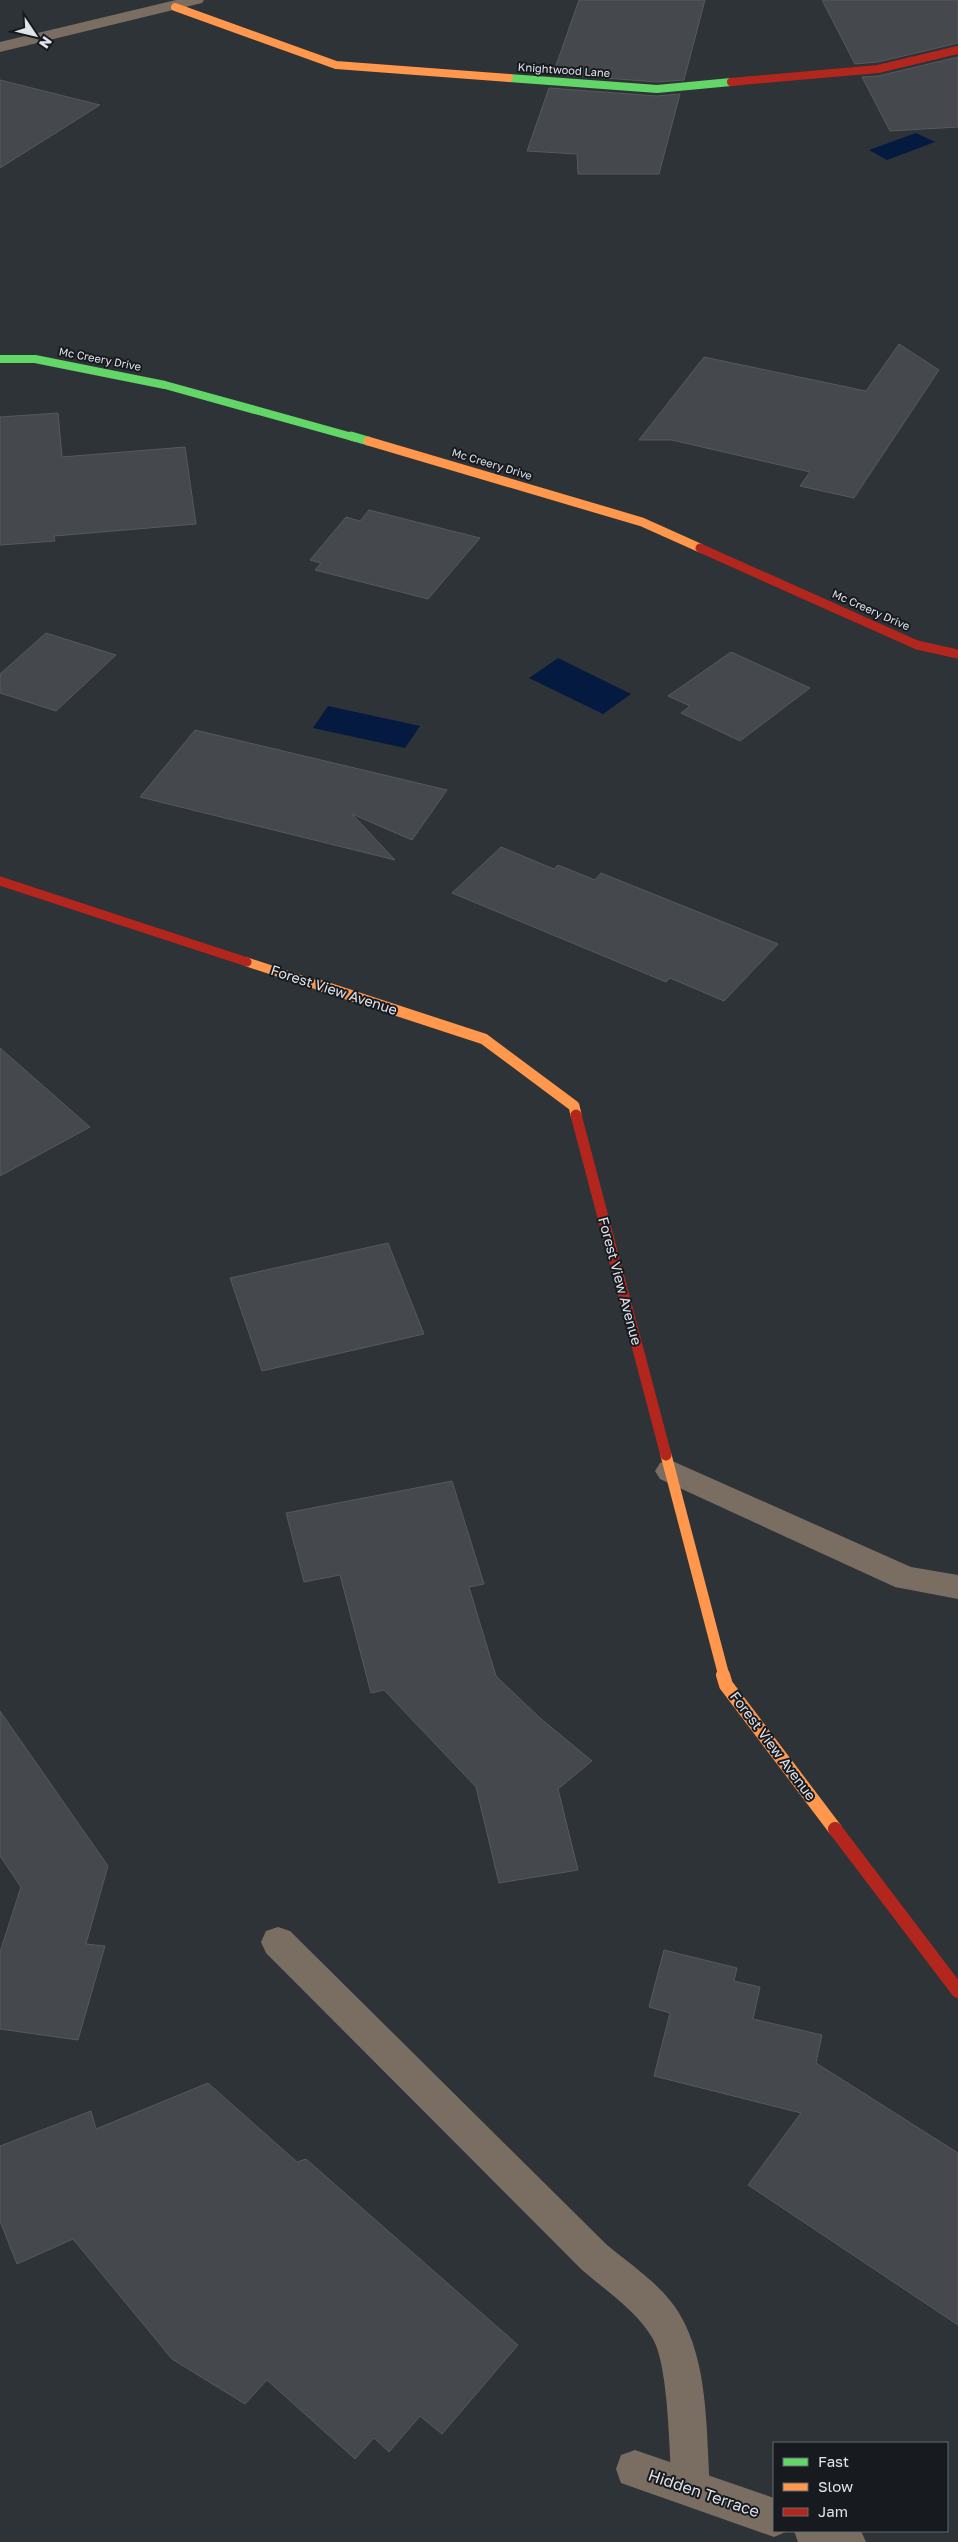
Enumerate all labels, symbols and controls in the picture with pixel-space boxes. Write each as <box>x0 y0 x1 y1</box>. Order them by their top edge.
north arrow <box>10 10 60 60</box>
text: N <box>36 34 56 52</box>
street label: Knightwood Lane <box>517 60 611 79</box>
street label: Mc Creery Drive <box>58 344 142 373</box>
street label: Mc Creery Drive <box>450 445 534 482</box>
street label: Mc Creery Drive <box>830 587 912 632</box>
street label: Forest View Avenue <box>269 961 400 1018</box>
street label: Forest View Avenue <box>595 1215 646 1347</box>
street label: Forest View Avenue <box>727 1688 820 1803</box>
legend <box>773 2442 948 2532</box>
text: Fast <box>818 2452 849 2470</box>
street label: Hidden Terrace <box>646 2465 762 2521</box>
text: Slow <box>818 2477 853 2495</box>
text: Jam <box>818 2502 848 2520</box>

